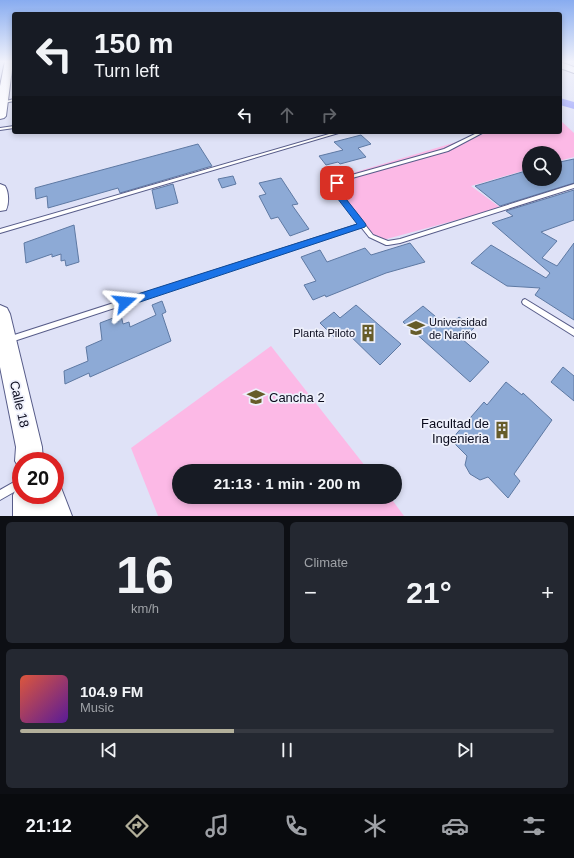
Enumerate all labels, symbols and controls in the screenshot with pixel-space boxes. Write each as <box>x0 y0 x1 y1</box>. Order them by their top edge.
icon: left <box>28 28 80 80</box>
text: 150 m <box>94 28 173 59</box>
text: Turn left <box>94 61 159 81</box>
icon: left <box>234 104 256 126</box>
icon: ahead <box>276 104 298 126</box>
icon: right <box>318 104 340 126</box>
map controls <box>522 146 562 186</box>
button: search <box>522 146 562 186</box>
pin <box>320 166 354 200</box>
icon: arrive <box>326 172 348 194</box>
position arrow <box>104 281 146 323</box>
place label: Universidad de Nariño <box>429 316 487 341</box>
school or university icon: Universidad de Nariño <box>406 318 426 338</box>
building icon: Planta Piloto <box>358 323 378 343</box>
place label: Planta Piloto <box>293 327 355 339</box>
street label: Calle 18 <box>7 379 32 429</box>
school or university icon: Cancha 2 <box>246 387 266 407</box>
place label: Cancha 2 <box>269 390 325 405</box>
place label: Facultad de Ingenieria <box>421 416 490 446</box>
building icon: Facultad de Ingenieria <box>492 420 512 440</box>
speed limit sign: 20 <box>12 452 64 504</box>
text: 21:13 · 1 min · 200 m <box>214 475 360 492</box>
text: 16 <box>116 546 174 604</box>
text: Climate <box>304 555 348 570</box>
text: 21° <box>406 576 452 609</box>
text: − <box>304 580 317 605</box>
text: + <box>541 580 554 605</box>
text: km/h <box>131 601 159 616</box>
text: 104.9 FM <box>80 683 143 700</box>
text: Music <box>80 700 114 715</box>
icon: previous <box>98 739 120 761</box>
icon: pause <box>276 739 298 761</box>
icon: next <box>454 739 476 761</box>
icon: directions <box>123 812 151 840</box>
icon: music <box>203 812 231 840</box>
icon: phone <box>282 812 310 840</box>
icon: climate <box>361 812 389 840</box>
icon: car <box>441 812 469 840</box>
icon: filters <box>520 812 548 840</box>
text: 21:12 <box>26 816 72 836</box>

